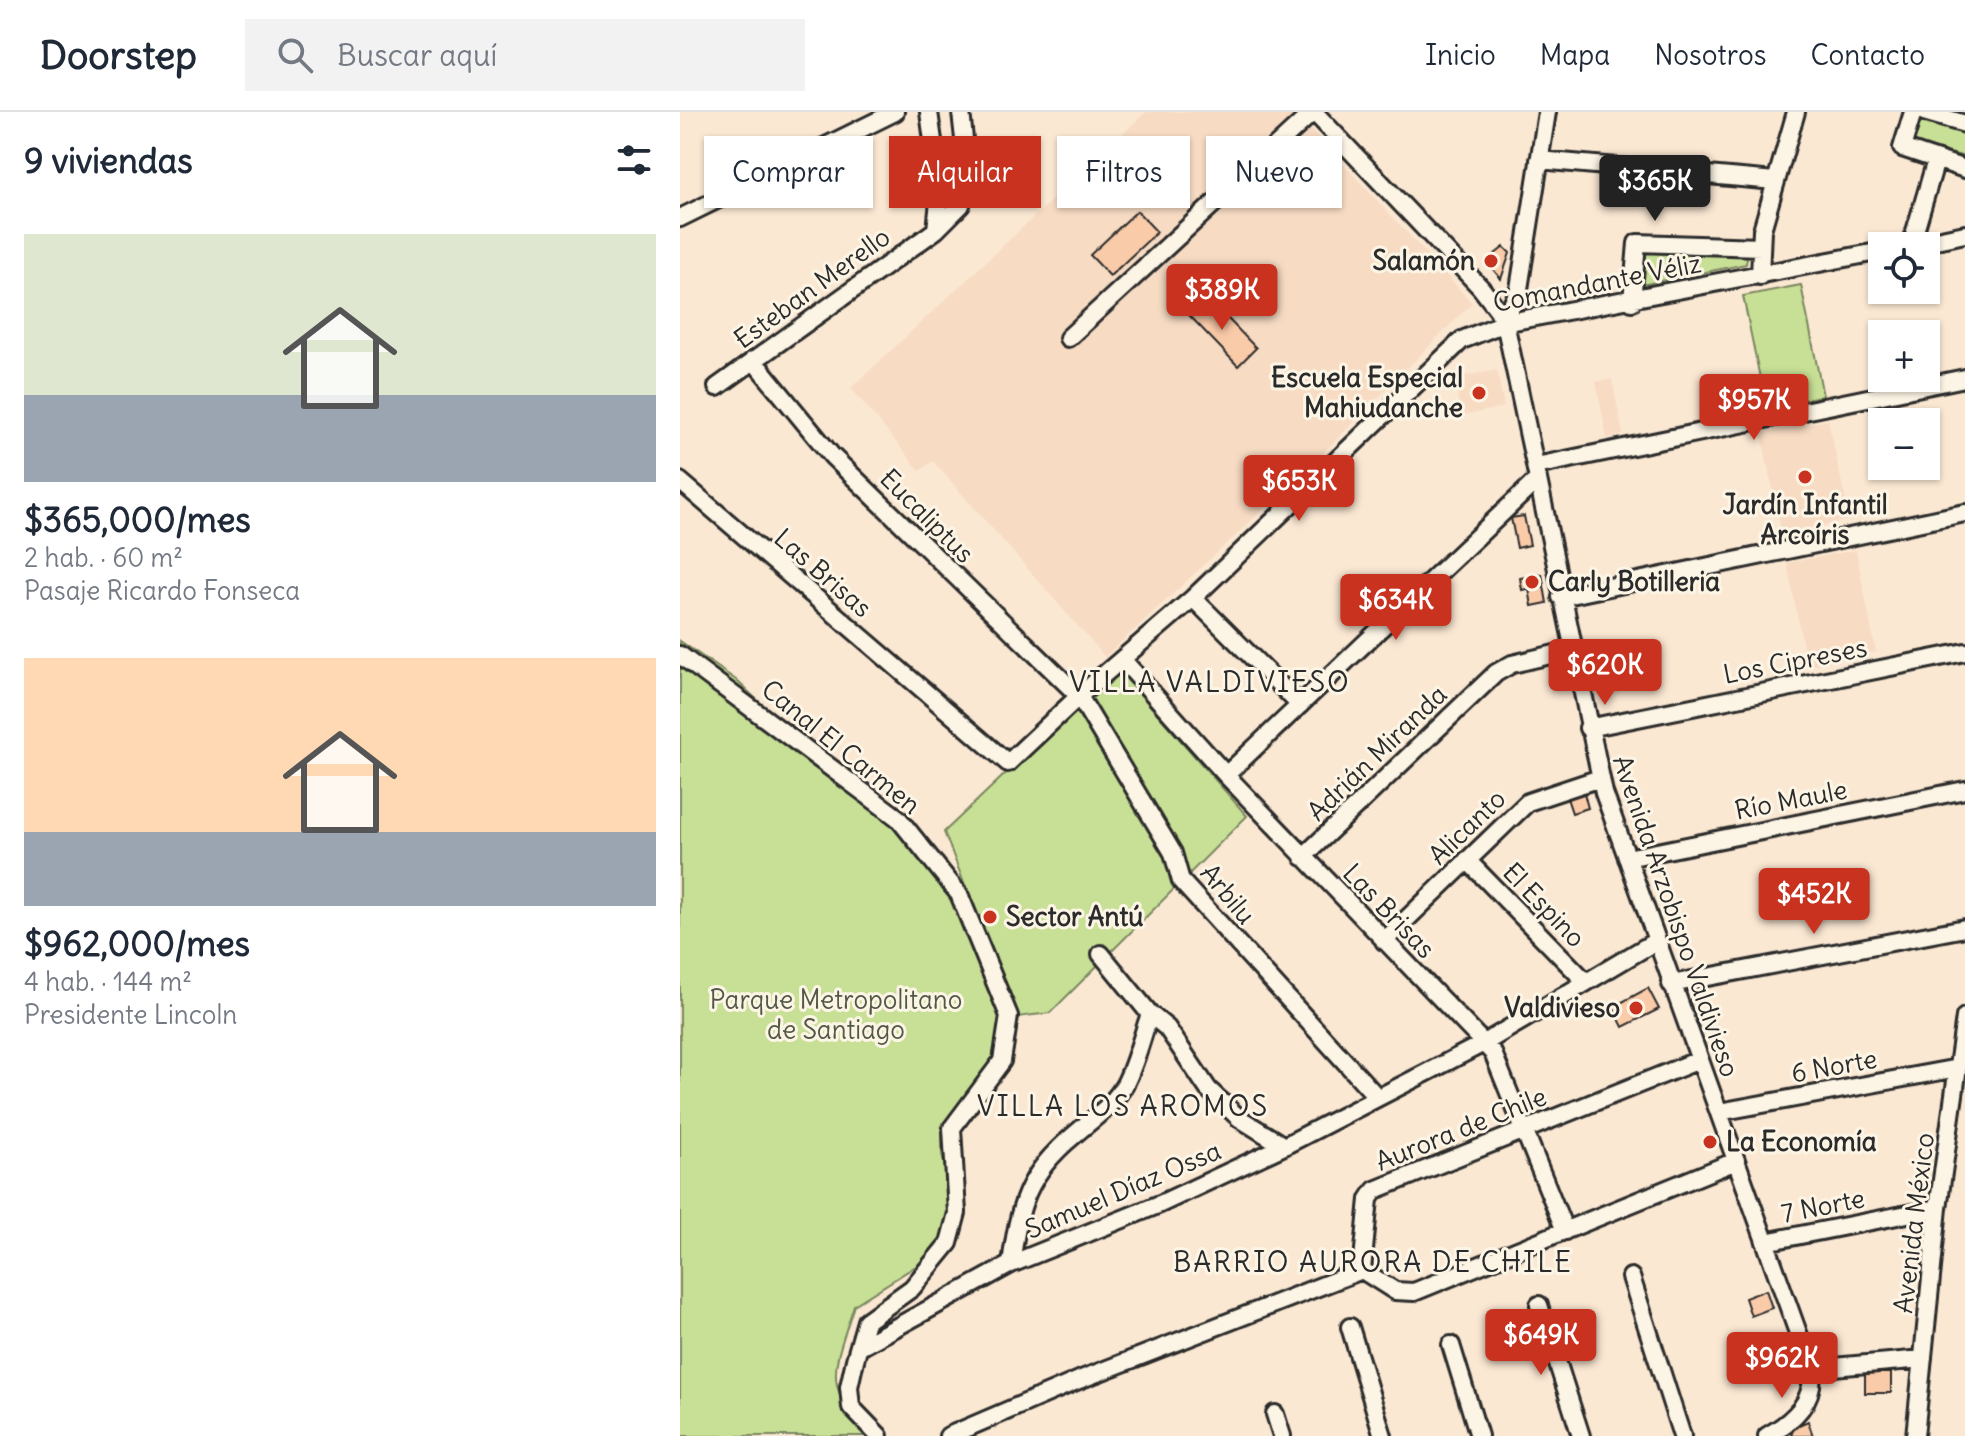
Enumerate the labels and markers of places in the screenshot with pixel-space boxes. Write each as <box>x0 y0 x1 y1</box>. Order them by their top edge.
pin: $365K <box>1599 155 1711 223</box>
place label: Salamón <box>1373 244 1475 277</box>
marker: Salamón <box>1482 252 1500 270</box>
pin: $389K <box>1166 264 1278 332</box>
place label: Escuela Especial Mahiudanche <box>1271 361 1463 424</box>
pin: $957K <box>1698 374 1810 442</box>
marker: Escuela Especial Mahiudanche <box>1470 384 1488 402</box>
pin: $653K <box>1243 455 1355 523</box>
marker: Jardín Infantil Arcoíris <box>1796 468 1814 486</box>
place label: Jardín Infantil Arcoíris <box>1723 488 1887 551</box>
place label: Carly Botilleria <box>1548 565 1720 598</box>
marker: Carly Botilleria <box>1523 573 1541 591</box>
pin: $634K <box>1340 574 1452 642</box>
pin: $620K <box>1549 639 1661 707</box>
pin: $452K <box>1758 868 1870 936</box>
place label: Sector Antú <box>1006 900 1143 933</box>
marker: Sector Antú <box>981 908 999 926</box>
place label: Valdivieso <box>1504 991 1620 1024</box>
marker: Valdivieso <box>1627 999 1645 1017</box>
place label: La Economía <box>1726 1125 1877 1158</box>
marker: La Economía <box>1701 1133 1719 1151</box>
pin: $649K <box>1485 1309 1597 1377</box>
pin: $962K <box>1726 1332 1838 1400</box>

